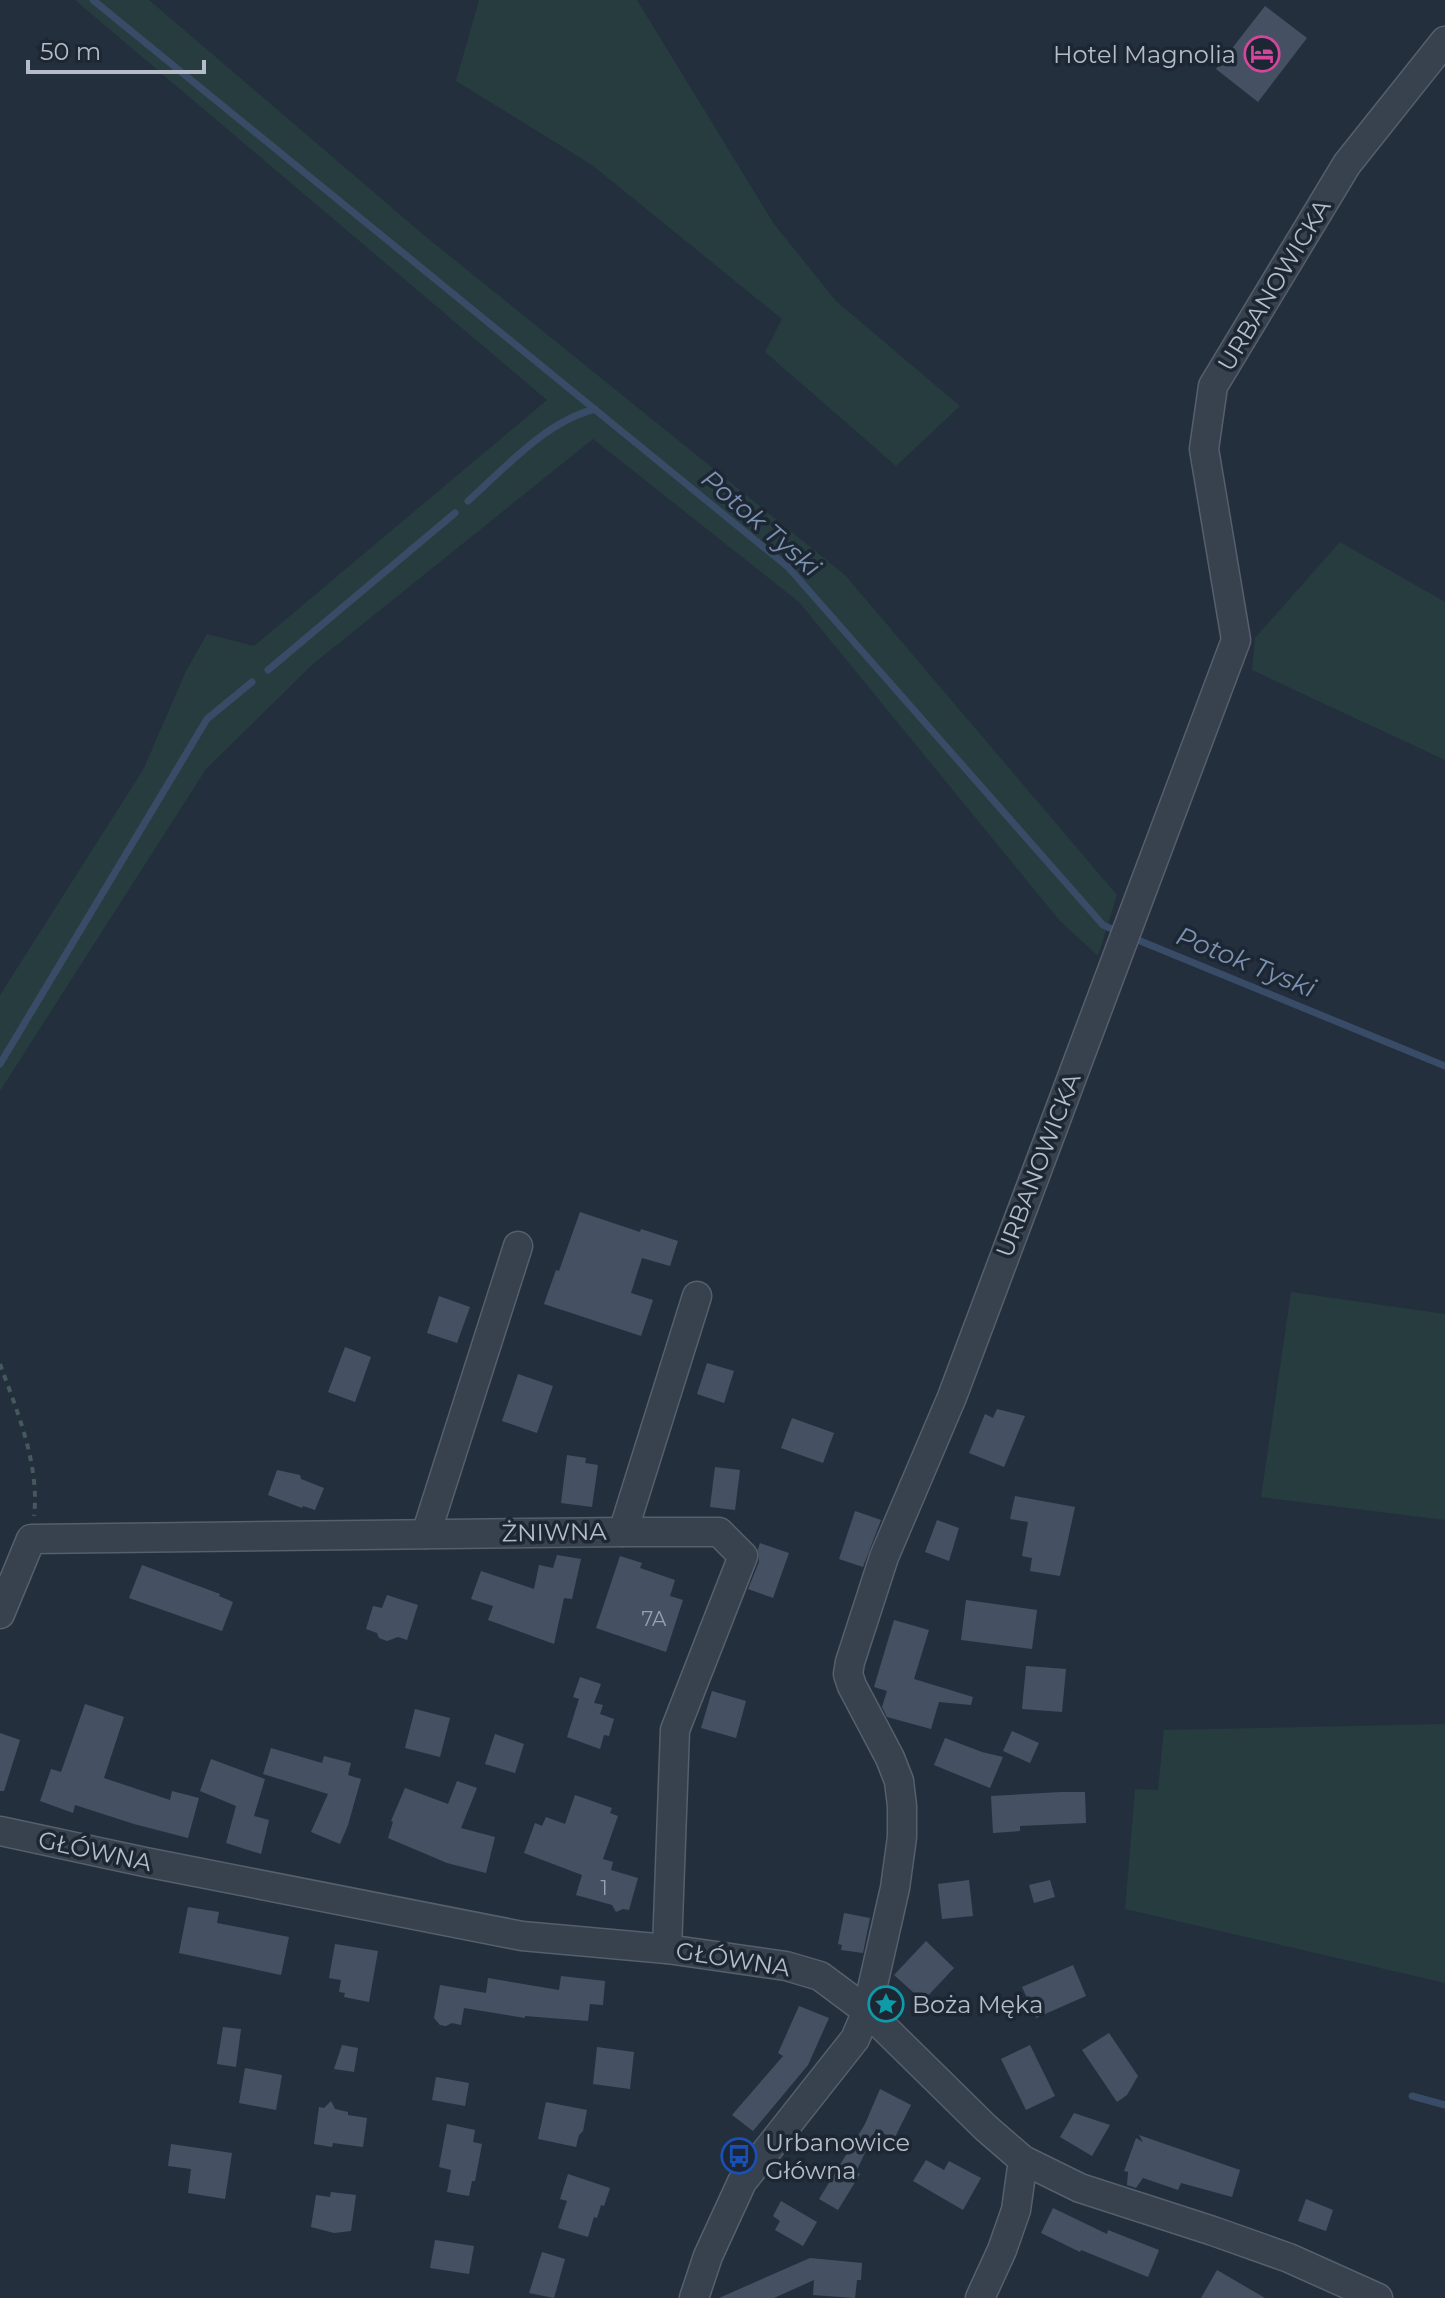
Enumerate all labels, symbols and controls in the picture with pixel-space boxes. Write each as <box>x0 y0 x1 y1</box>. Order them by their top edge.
scale bar <box>28 24 204 74</box>
hotel icon: Hotel Magnolia <box>1243 35 1281 73</box>
text: 50 m <box>40 37 101 66</box>
place label: Hotel Magnolia <box>1053 40 1236 69</box>
street label: URBANOWICKA <box>1211 193 1337 376</box>
water label: Potok Tyski <box>695 463 828 584</box>
water label: Potok Tyski <box>1172 920 1321 1005</box>
street label: URBANOWICKA <box>990 1068 1087 1261</box>
street label: ŻNIWNA <box>501 1517 608 1547</box>
house number: 7A <box>642 1607 667 1631</box>
street label: GŁÓWNA <box>36 1825 155 1877</box>
house number: 1 <box>600 1876 608 1900</box>
street label: GŁÓWNA <box>674 1936 793 1982</box>
place icon: Boża Męka <box>867 1985 905 2023</box>
place label: Boża Męka <box>912 1990 1043 2019</box>
place label: Urbanowice Główna <box>765 2128 910 2185</box>
bus stop icon: Urbanowice Główna <box>720 2137 758 2175</box>

